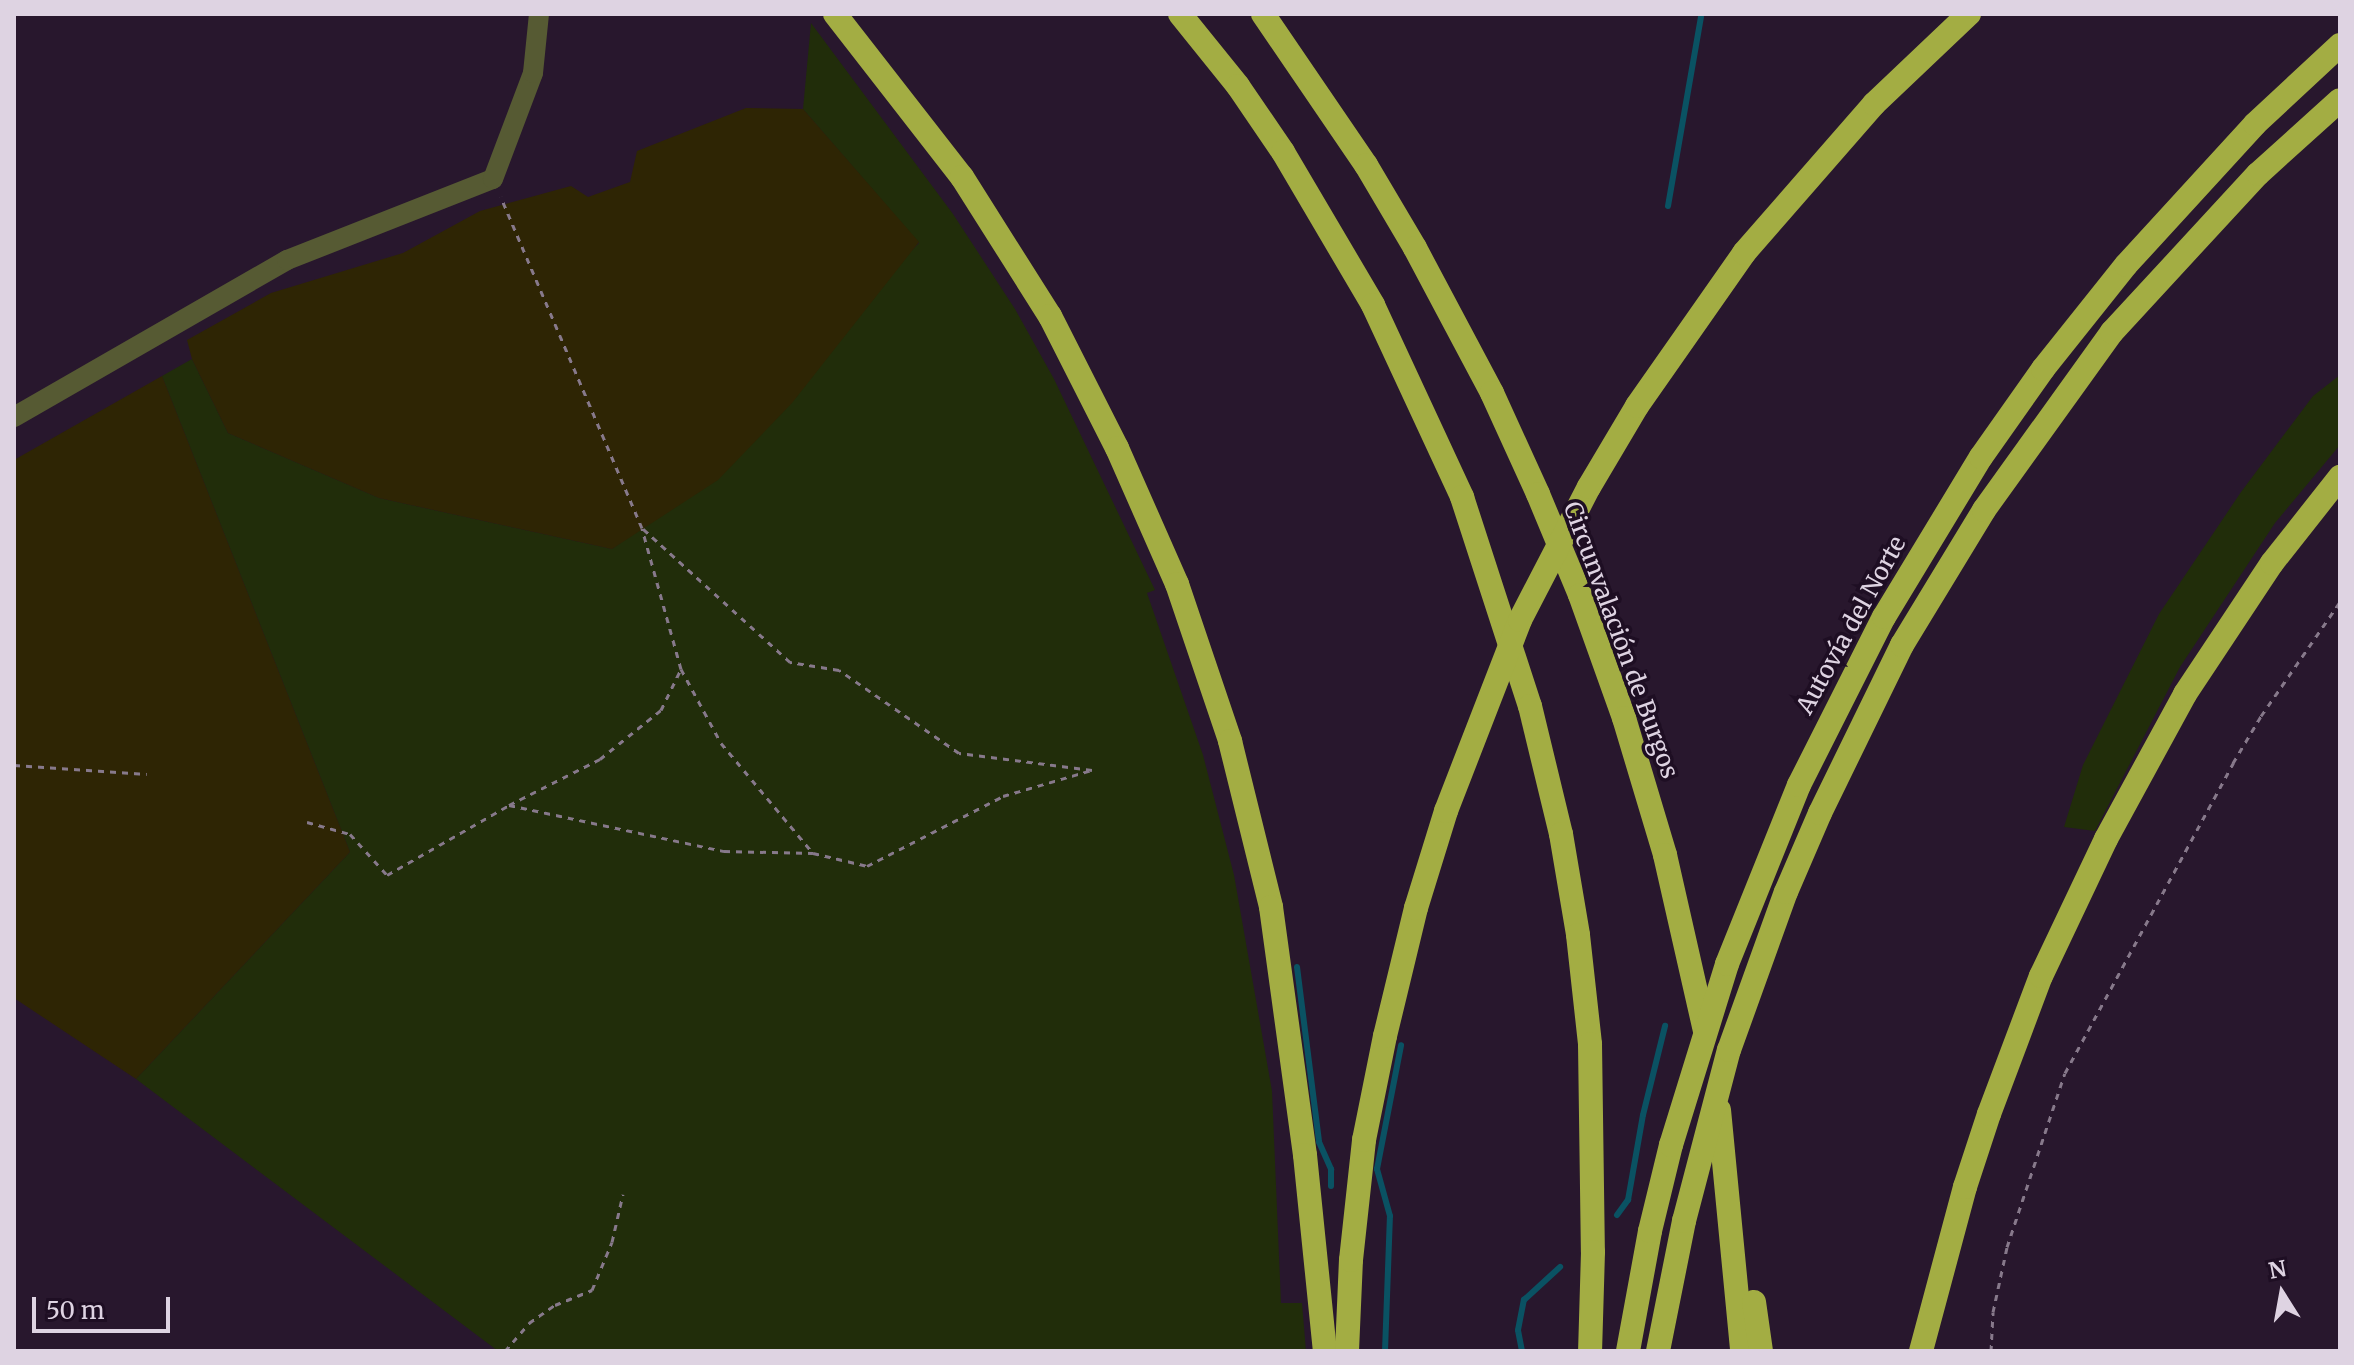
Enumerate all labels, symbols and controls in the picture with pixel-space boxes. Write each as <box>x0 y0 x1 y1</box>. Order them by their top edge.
street label: Circunvalación de Burgos <box>1558 498 1684 782</box>
street label: Autovía del Norte <box>1790 531 1912 719</box>
north arrow <box>2242 1253 2322 1333</box>
text: N <box>2266 1254 2289 1285</box>
scale bar <box>36 1281 174 1331</box>
text: 50 m <box>46 1295 105 1326</box>

